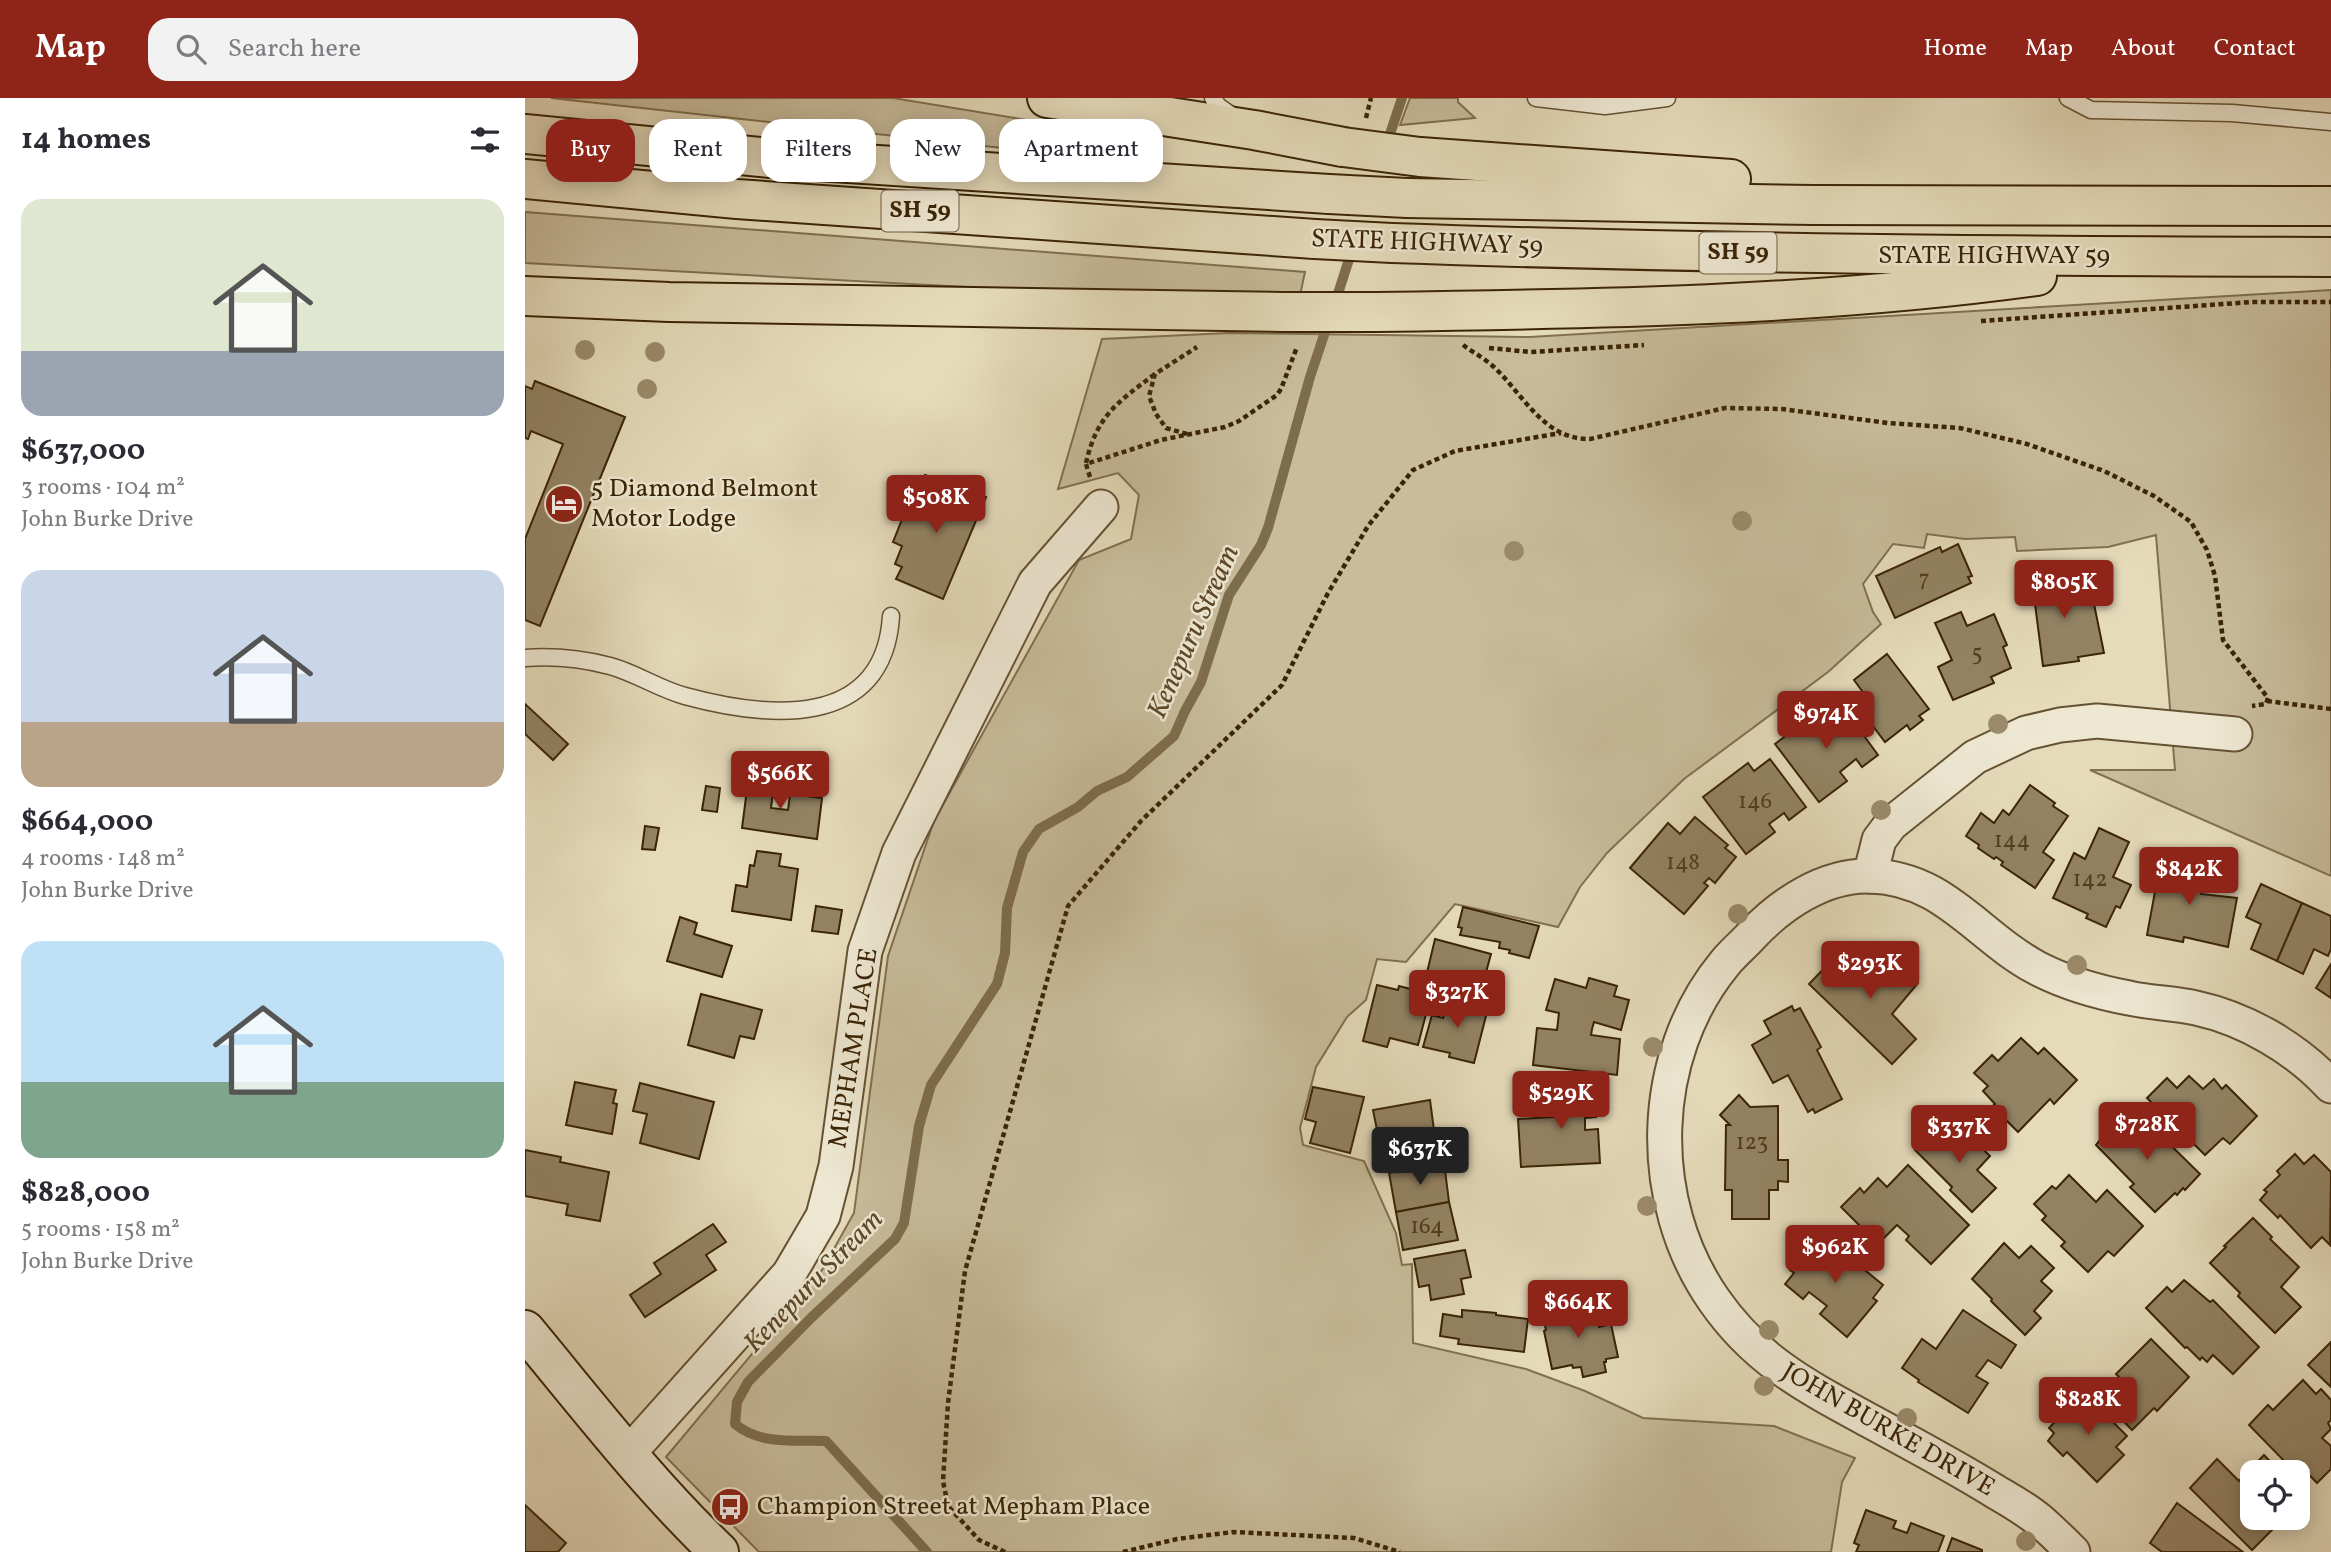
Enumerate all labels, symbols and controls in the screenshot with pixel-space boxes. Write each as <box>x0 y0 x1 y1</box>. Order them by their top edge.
search box <box>148 18 638 81</box>
text: Map <box>35 26 106 72</box>
icon: search <box>172 30 210 68</box>
text: Search here <box>228 31 361 67</box>
text: Home <box>1923 32 1987 66</box>
text: Map <box>2025 32 2073 66</box>
text: About <box>2111 32 2176 66</box>
text: Contact <box>2214 32 2296 66</box>
text: 14 homes <box>21 119 151 161</box>
chip: Buy <box>546 119 635 182</box>
chip: Rent <box>649 119 747 182</box>
chip: Filters <box>761 119 876 182</box>
chip: New <box>890 119 985 182</box>
chip: Apartment <box>999 119 1163 182</box>
icon: filters <box>466 121 504 159</box>
road number: SH 59 <box>881 190 959 232</box>
street label: STATE HIGHWAY 59 <box>1310 221 1544 265</box>
road number: SH 59 <box>1699 232 1777 274</box>
street label: STATE HIGHWAY 59 <box>1878 238 2110 274</box>
icon: home <box>200 245 326 371</box>
text: $637,000 <box>21 430 145 472</box>
place label: 5 Diamond Belmont Motor Lodge <box>591 471 818 537</box>
text: 3 rooms · 104 m² <box>21 472 185 504</box>
pin: $508K <box>887 476 985 535</box>
text: $508K <box>902 482 970 514</box>
hotel icon: 5 Diamond Belmont Motor Lodge <box>543 483 585 525</box>
text: John Burke Drive <box>21 504 193 536</box>
water label: Kenepuru Stream <box>1138 539 1250 725</box>
pin: $805K <box>2015 560 2113 620</box>
house number: 7 <box>1918 564 1930 596</box>
text: $805K <box>2030 567 2098 599</box>
icon: home <box>200 616 326 742</box>
house number: 5 <box>1971 638 1983 670</box>
pin: $974K <box>1777 692 1875 751</box>
text: $974K <box>1793 698 1859 730</box>
pin: $566K <box>731 752 829 811</box>
text: $566K <box>747 758 813 790</box>
house number: 146 <box>1738 786 1772 818</box>
text: $664,000 <box>21 801 153 843</box>
house number: 144 <box>1994 825 2030 857</box>
text: 4 rooms · 148 m² <box>21 843 185 875</box>
house number: 148 <box>1666 847 1700 879</box>
pin: $842K <box>2140 848 2238 907</box>
text: $842K <box>2155 854 2223 886</box>
house number: 142 <box>2072 864 2108 896</box>
text: John Burke Drive <box>21 875 193 907</box>
pin: $293K <box>1821 942 1919 1001</box>
street label: MEPHAM PLACE <box>820 945 888 1151</box>
text: $293K <box>1837 948 1903 980</box>
pin: $327K <box>1408 970 1506 1030</box>
text: $327K <box>1425 977 1489 1009</box>
icon: home <box>200 987 326 1113</box>
pin: $529K <box>1512 1072 1610 1131</box>
text: $529K <box>1528 1078 1594 1110</box>
pin: $728K <box>2098 1102 2196 1162</box>
pin: $337K <box>1910 1105 2008 1165</box>
text: $728K <box>2115 1109 2179 1141</box>
text: $337K <box>1927 1112 1991 1144</box>
house number: 123 <box>1736 1127 1768 1159</box>
pin: $637K <box>1371 1128 1469 1187</box>
text: $637K <box>1388 1134 1452 1166</box>
text: $828,000 <box>21 1172 150 1214</box>
water label: Kenepuru Stream <box>735 1202 893 1362</box>
house number: 164 <box>1410 1211 1444 1243</box>
text: 5 rooms · 158 m² <box>21 1214 180 1246</box>
pin: $962K <box>1786 1226 1884 1285</box>
text: $962K <box>1801 1232 1869 1264</box>
text: John Burke Drive <box>21 1246 193 1278</box>
pin: $664K <box>1529 1280 1627 1340</box>
text: $664K <box>1544 1287 1612 1319</box>
street label: JOHN BURKE DRIVE <box>1775 1354 2001 1506</box>
pin: $828K <box>2039 1378 2137 1437</box>
text: $828K <box>2055 1384 2121 1416</box>
map controls <box>2240 1460 2310 1530</box>
button: locate <box>2240 1460 2310 1530</box>
bus stop icon: Champion Street at Mepham Place <box>709 1486 751 1528</box>
place label: Champion Street at Mepham Place <box>757 1489 1150 1525</box>

